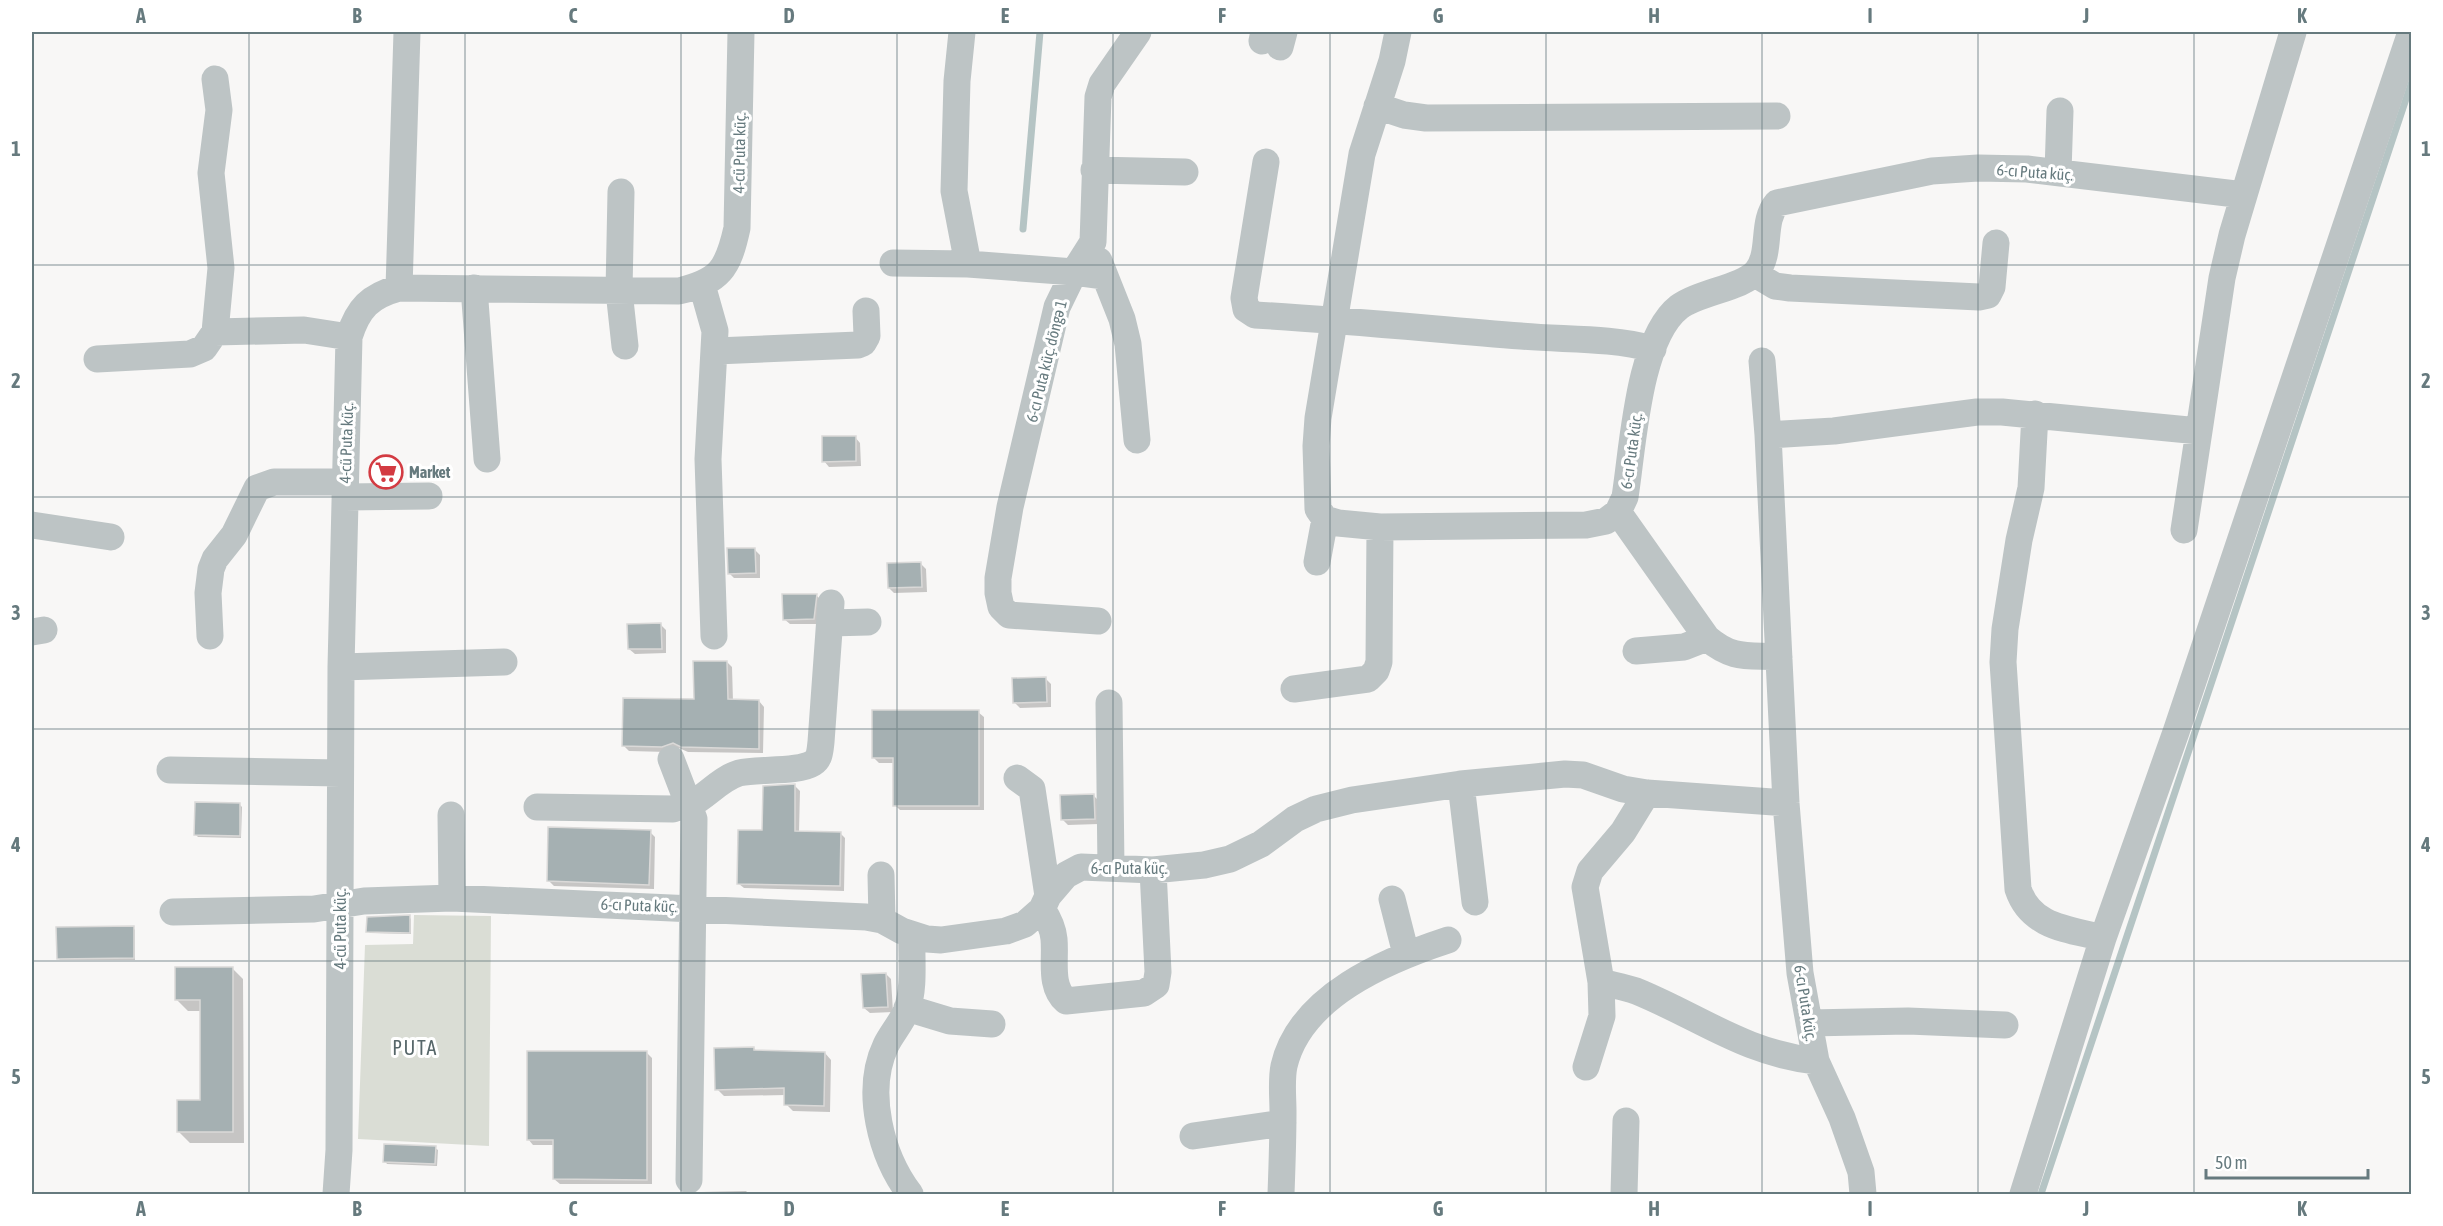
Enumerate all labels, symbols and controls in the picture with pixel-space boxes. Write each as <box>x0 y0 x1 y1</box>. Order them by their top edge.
text: A <box>135 4 146 27</box>
text: B <box>352 4 362 27</box>
text: C <box>569 4 578 27</box>
text: D <box>783 4 795 27</box>
text: E <box>1001 4 1010 27</box>
text: F <box>1218 4 1226 27</box>
text: G <box>1433 4 1444 27</box>
text: H <box>1648 4 1660 27</box>
text: I <box>1867 4 1873 27</box>
text: J <box>2082 4 2089 27</box>
text: K <box>2297 4 2307 27</box>
street label: 4-cü Puta küç. <box>729 112 750 194</box>
text: 1 <box>11 137 21 160</box>
text: 1 <box>2421 137 2431 160</box>
street label: 6-cı Puta küç. <box>1996 160 2074 185</box>
street label: 6-cı Puta küç. döngə 1 <box>1022 298 1071 424</box>
text: 2 <box>11 369 21 392</box>
text: 2 <box>2421 369 2431 392</box>
street label: 4-cü Puta küç. <box>336 402 357 484</box>
street label: 6-cı Puta küç. <box>1617 412 1646 490</box>
supermarket icon: Market <box>368 454 404 490</box>
place label: Market <box>409 463 451 481</box>
text: 3 <box>11 601 21 624</box>
text: 3 <box>2421 601 2431 624</box>
text: 4 <box>10 833 21 856</box>
text: 4 <box>2420 833 2431 856</box>
street label: 6-cı Puta küç. <box>1091 859 1167 878</box>
street label: 4-cü Puta küç. <box>331 889 350 969</box>
street label: 6-cı Puta küç. <box>600 895 678 916</box>
street label: 6-cı Puta küç. <box>1790 964 1821 1043</box>
district label: PUTA <box>392 1036 438 1059</box>
text: 5 <box>11 1065 21 1088</box>
text: 5 <box>2421 1065 2431 1088</box>
scale bar <box>2206 1142 2368 1180</box>
text: 50 m <box>2215 1152 2247 1173</box>
text: A <box>135 1197 146 1220</box>
text: B <box>352 1197 362 1220</box>
text: C <box>569 1197 578 1220</box>
text: D <box>783 1197 795 1220</box>
text: E <box>1001 1197 1010 1220</box>
text: F <box>1218 1197 1226 1220</box>
text: G <box>1433 1197 1444 1220</box>
text: H <box>1648 1197 1660 1220</box>
text: I <box>1867 1197 1873 1220</box>
text: J <box>2082 1197 2089 1220</box>
text: K <box>2297 1197 2307 1220</box>

